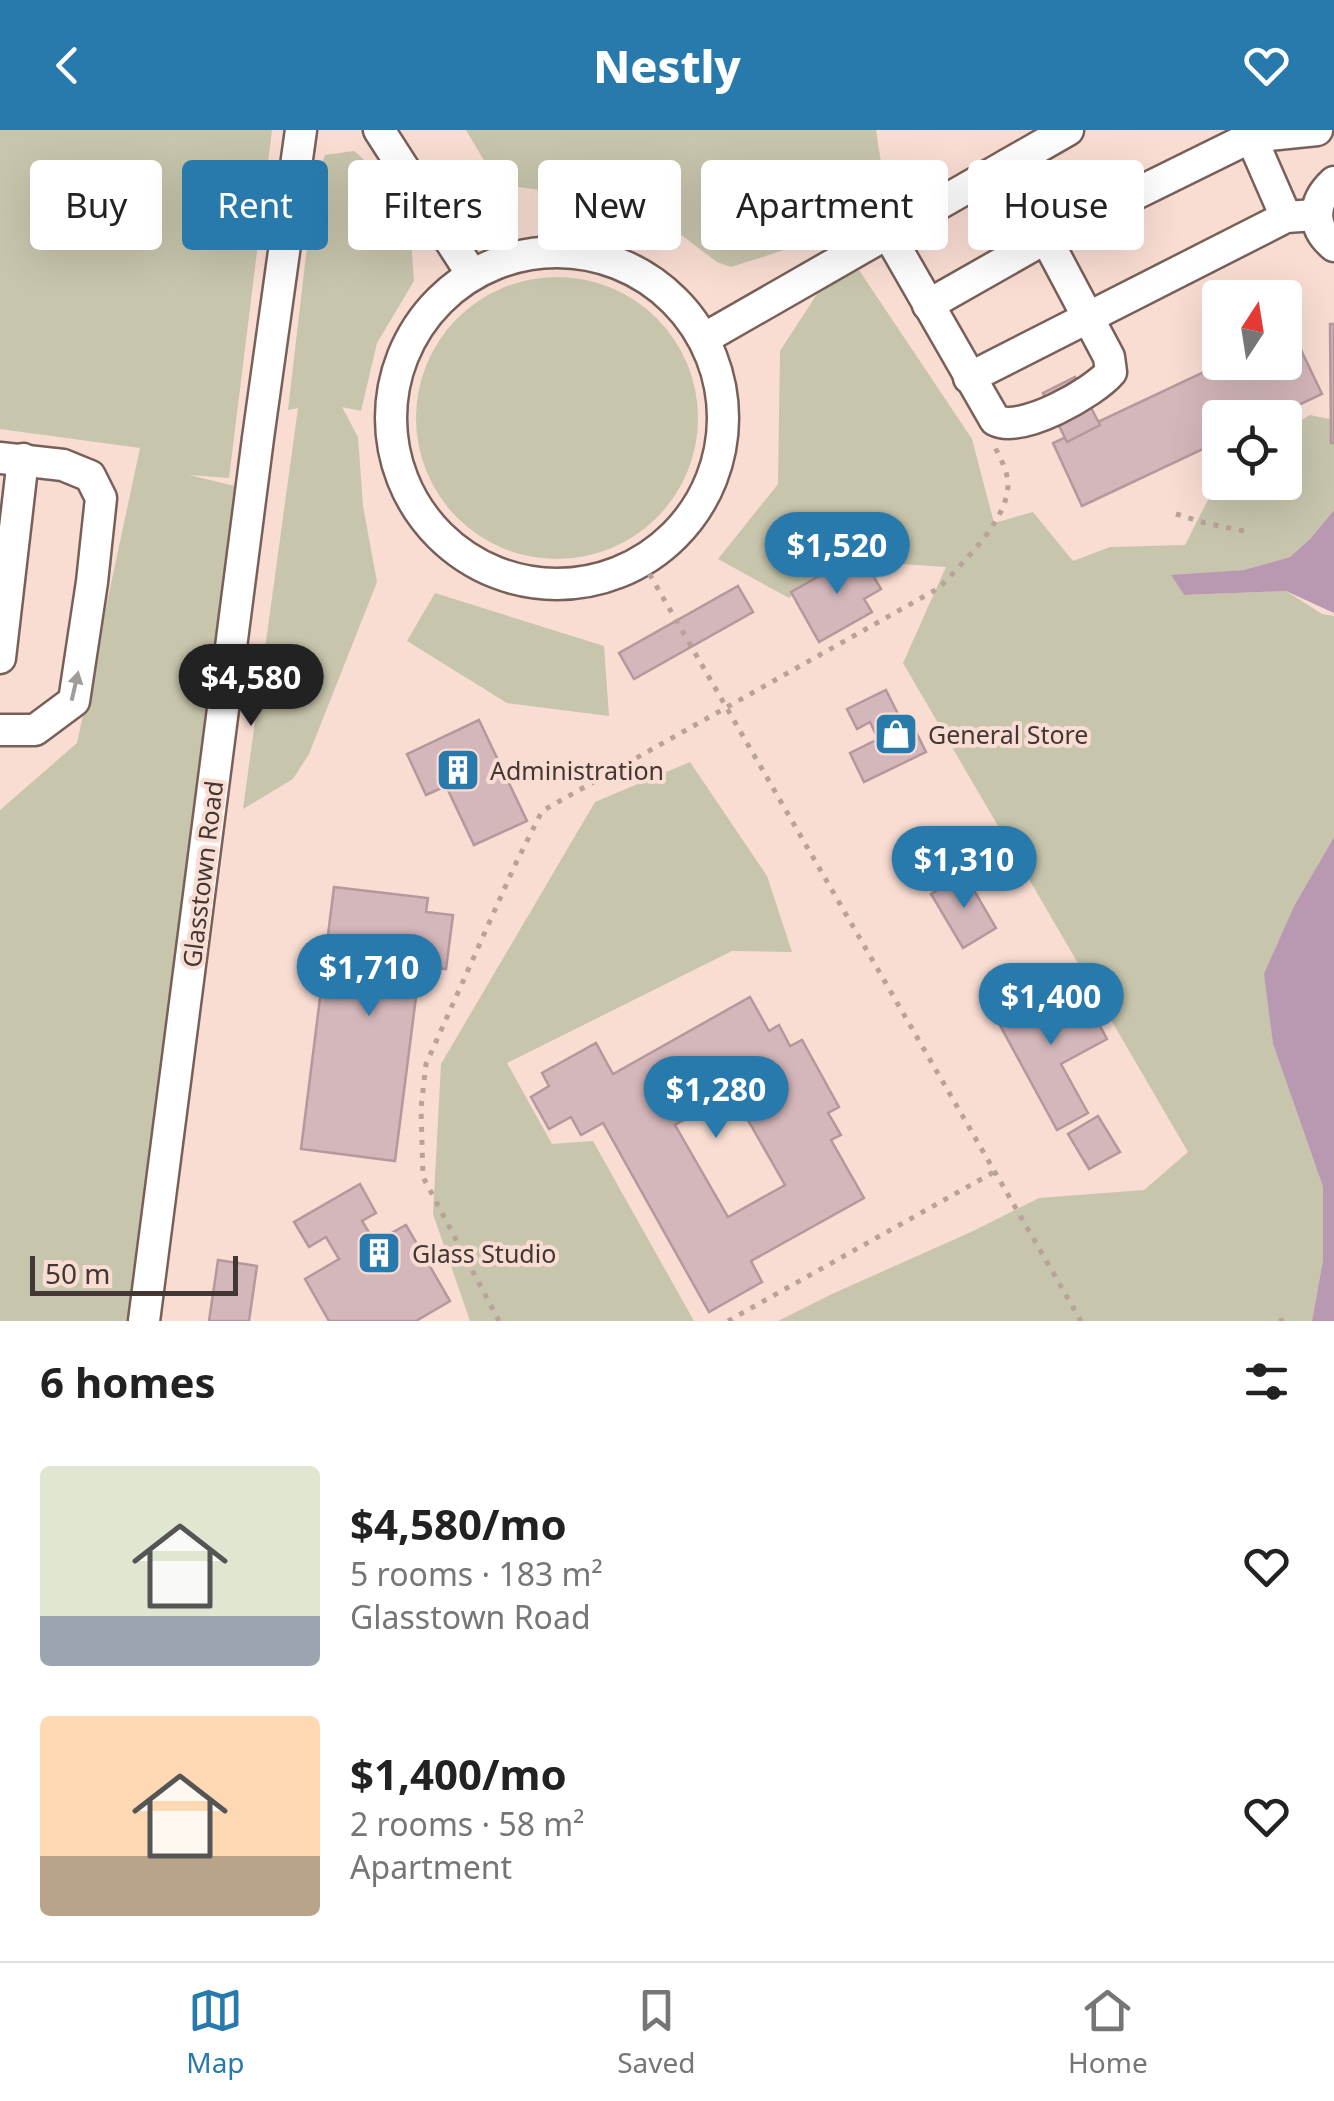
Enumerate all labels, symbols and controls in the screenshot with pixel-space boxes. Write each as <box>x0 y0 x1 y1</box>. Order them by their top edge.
text: Nestly <box>593 35 741 96</box>
icon: back <box>40 38 95 93</box>
icon: heart <box>1239 38 1294 93</box>
chip: Buy <box>30 160 162 250</box>
chip: Rent <box>182 160 328 250</box>
chip: Filters <box>348 160 518 250</box>
chip: New <box>538 160 681 250</box>
chip: Apartment <box>701 160 948 250</box>
chip: House <box>968 160 1144 250</box>
north arrow <box>1202 280 1302 380</box>
map controls <box>1202 280 1302 500</box>
button: locate <box>1202 400 1302 500</box>
pin: $1,520 <box>756 512 918 597</box>
text: $1,520 <box>787 523 887 566</box>
pin: $4,580 <box>170 644 332 729</box>
text: $4,580 <box>201 655 301 698</box>
one-way arrow <box>68 671 83 702</box>
shop icon: General Store <box>873 711 919 757</box>
place label: General Store <box>928 717 1088 751</box>
building icon: Administration <box>435 747 481 793</box>
place label: Administration <box>490 753 664 787</box>
street label: Glasstown Road <box>174 779 230 969</box>
pin: $1,310 <box>883 826 1045 911</box>
text: $1,310 <box>914 837 1014 880</box>
pin: $1,710 <box>288 934 450 1019</box>
text: $1,710 <box>319 945 419 988</box>
pin: $1,400 <box>970 963 1132 1048</box>
text: $1,400 <box>1001 974 1101 1017</box>
pin: $1,280 <box>635 1056 797 1141</box>
text: $1,280 <box>666 1067 766 1110</box>
building icon: Glass Studio <box>356 1230 402 1276</box>
place label: Glass Studio <box>412 1236 556 1270</box>
scale bar <box>30 1251 238 1296</box>
text: 50 m <box>45 1254 111 1292</box>
text: 6 homes <box>40 1353 216 1410</box>
icon: filters <box>1239 1354 1294 1409</box>
text: $4,580/mo <box>350 1495 567 1552</box>
icon: home <box>120 1506 240 1626</box>
icon: heart <box>1239 1539 1294 1594</box>
text: 5 rooms · 183 m² <box>350 1552 603 1595</box>
text: Glasstown Road <box>350 1595 591 1638</box>
text: $1,400/mo <box>350 1745 567 1802</box>
icon: home <box>120 1756 240 1876</box>
icon: heart <box>1239 1789 1294 1844</box>
text: 2 rooms · 58 m² <box>350 1802 584 1845</box>
text: Apartment <box>350 1845 512 1888</box>
tab: Map <box>186 1983 245 2081</box>
tab: Saved <box>617 1983 695 2081</box>
tab: Home <box>1068 1983 1148 2081</box>

